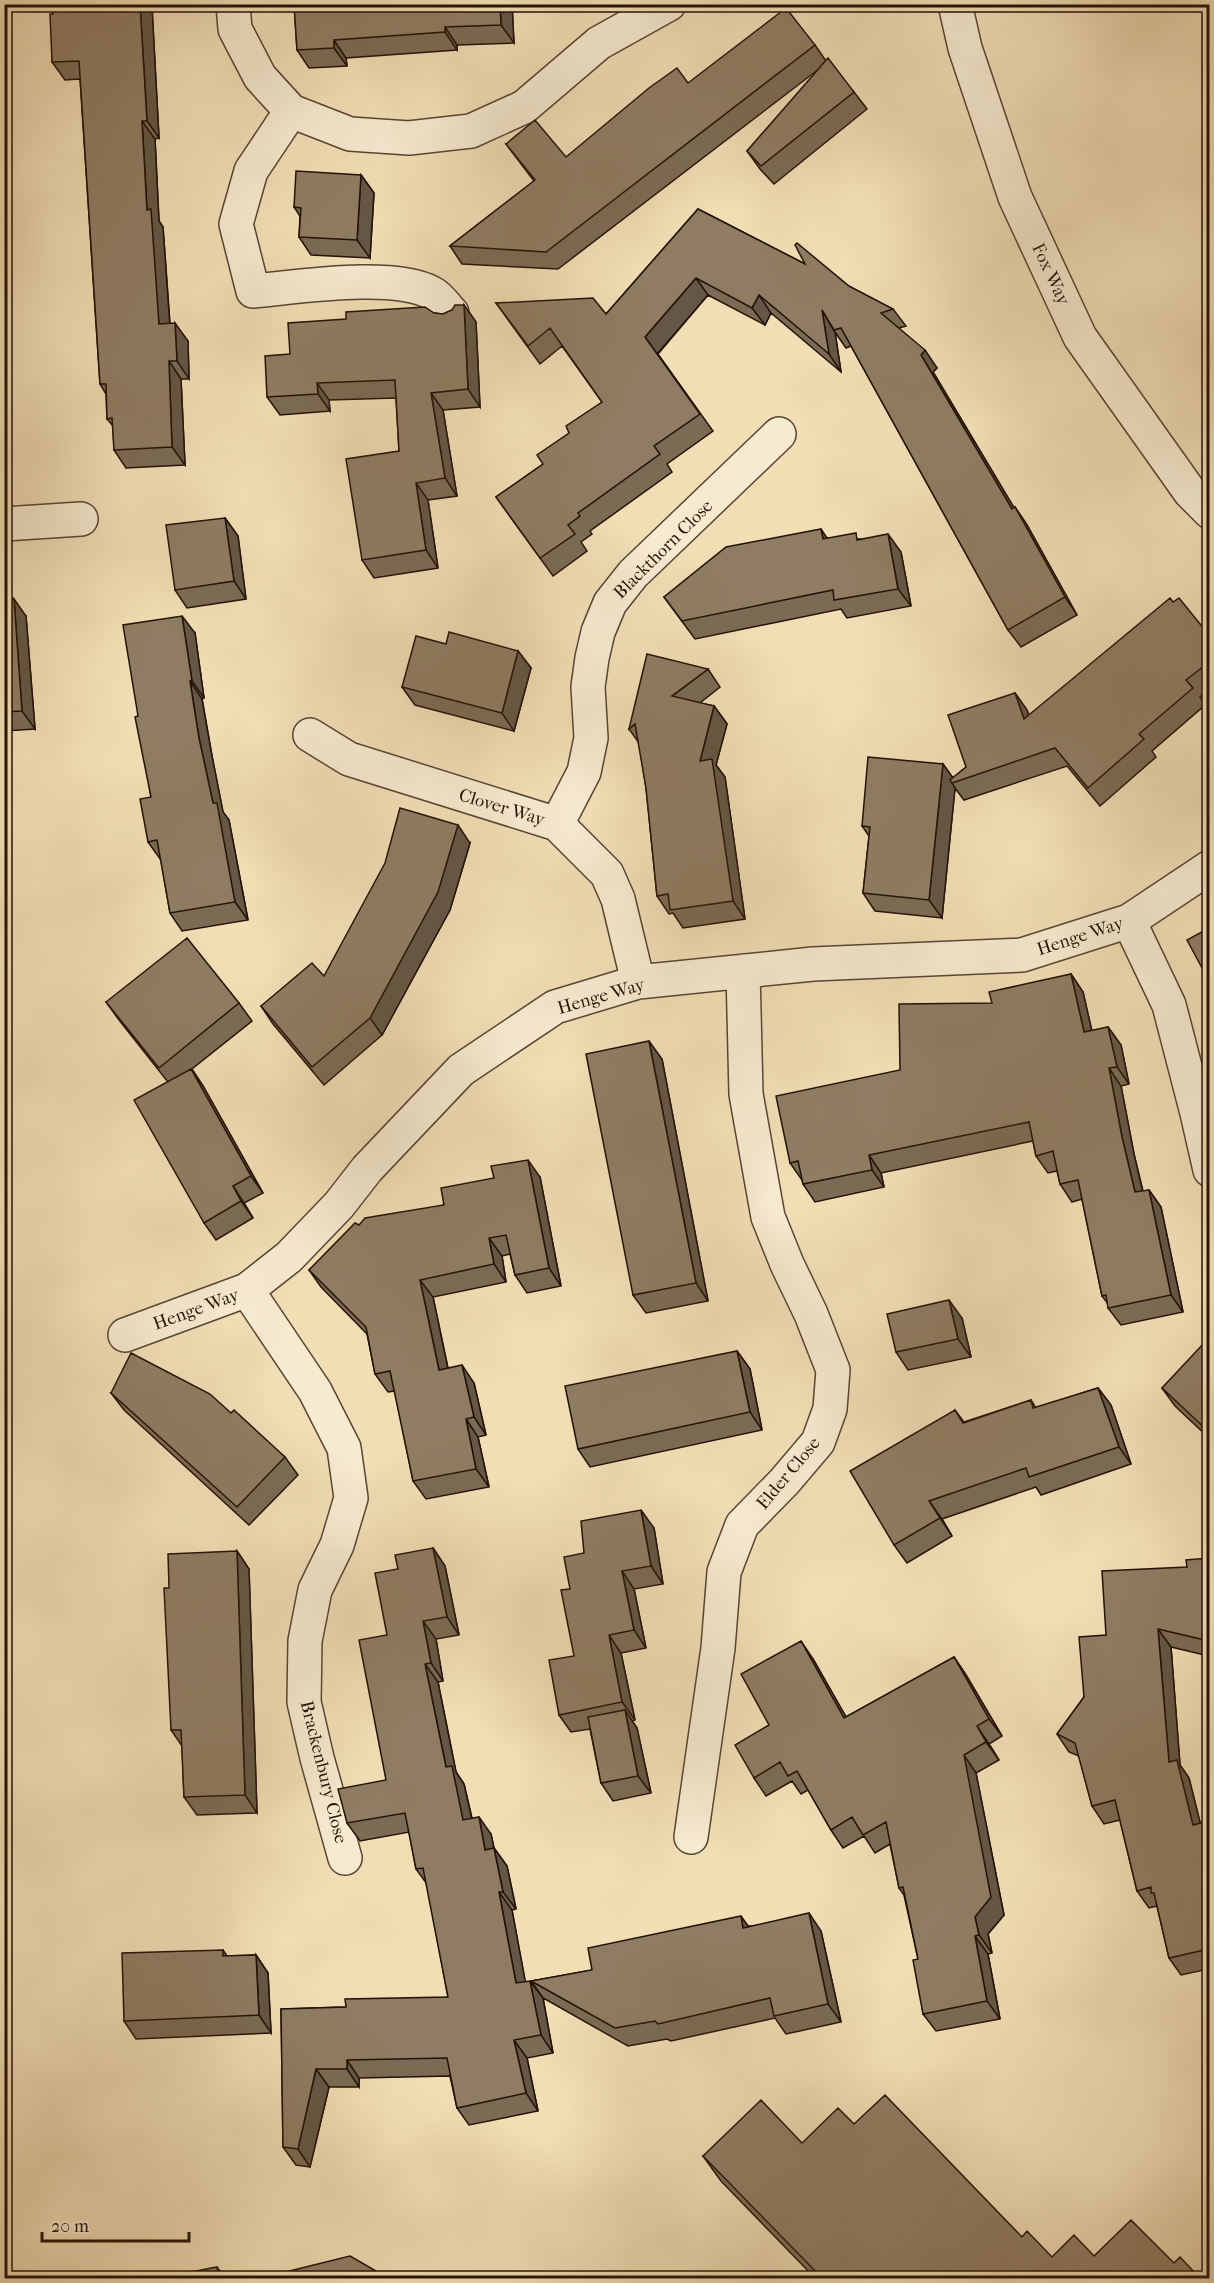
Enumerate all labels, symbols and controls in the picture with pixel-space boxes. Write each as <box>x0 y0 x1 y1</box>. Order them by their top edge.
street label: Fox Way <box>1027 240 1075 310</box>
street label: Blackthorn Close <box>610 495 717 603</box>
street label: Clover Way <box>456 784 549 831</box>
street label: Henge Way <box>1034 912 1127 960</box>
street label: Henge Way <box>555 974 649 1019</box>
street label: Henge Way <box>150 1284 243 1335</box>
street label: Elder Close <box>752 1433 825 1514</box>
street label: Brackenbury Close <box>296 1699 351 1846</box>
scale bar <box>42 2205 189 2243</box>
text: 20 m <box>51 2216 89 2237</box>

